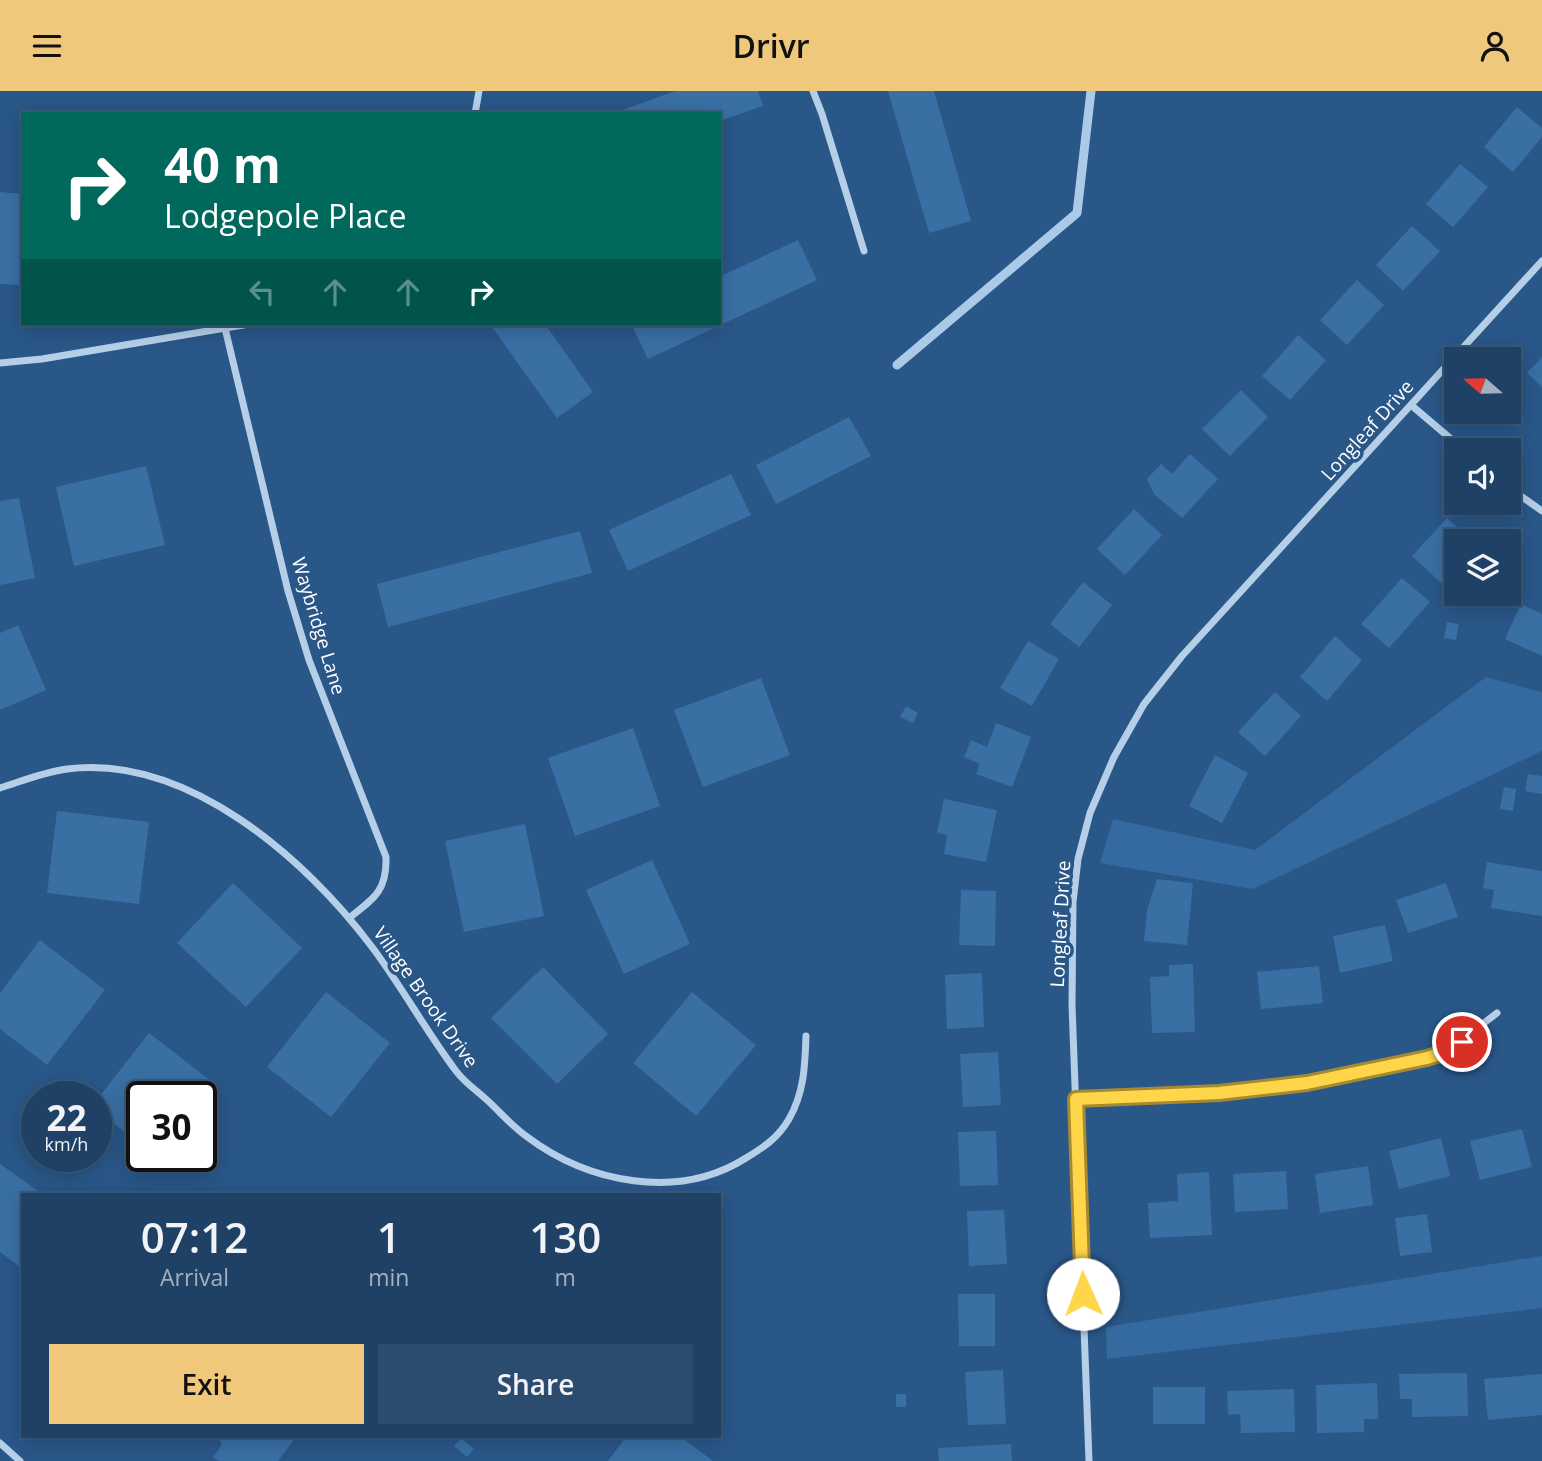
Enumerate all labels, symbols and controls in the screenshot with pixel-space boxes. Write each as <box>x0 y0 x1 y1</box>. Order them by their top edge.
text: Drivr <box>732 24 810 67</box>
icon: menu <box>28 27 66 65</box>
icon: person <box>1476 27 1514 65</box>
text: 40 m <box>164 131 281 197</box>
icon: right <box>49 140 140 231</box>
text: Lodgepole Place <box>164 194 406 237</box>
icon: left <box>243 273 281 311</box>
icon: ahead <box>316 273 354 311</box>
icon: ahead <box>389 273 427 311</box>
icon: right <box>462 273 500 311</box>
north arrow <box>1444 347 1521 423</box>
map controls <box>1444 347 1521 606</box>
street label: Longleaf Drive <box>1315 374 1419 486</box>
button: sound <box>1444 438 1521 515</box>
button: layers <box>1444 529 1521 606</box>
street label: Waybridge Lane <box>286 554 352 698</box>
street label: Longleaf Drive <box>1044 860 1076 988</box>
street label: Village Brook Drive <box>368 921 484 1073</box>
pin <box>1432 1012 1492 1072</box>
icon: arrive <box>1443 1023 1481 1061</box>
speed limit sign: 30 <box>126 1081 217 1172</box>
text: 22 <box>46 1094 87 1141</box>
text: km/h <box>45 1132 88 1156</box>
text: 07:12 <box>141 1208 248 1265</box>
text: 1 <box>377 1208 401 1265</box>
text: 130 <box>529 1208 601 1265</box>
position arrow <box>1046 1257 1120 1331</box>
text: Arrival <box>160 1261 229 1293</box>
text: min <box>368 1261 409 1293</box>
text: m <box>555 1261 576 1293</box>
button: Exit <box>49 1344 364 1424</box>
button: Share <box>378 1344 693 1424</box>

